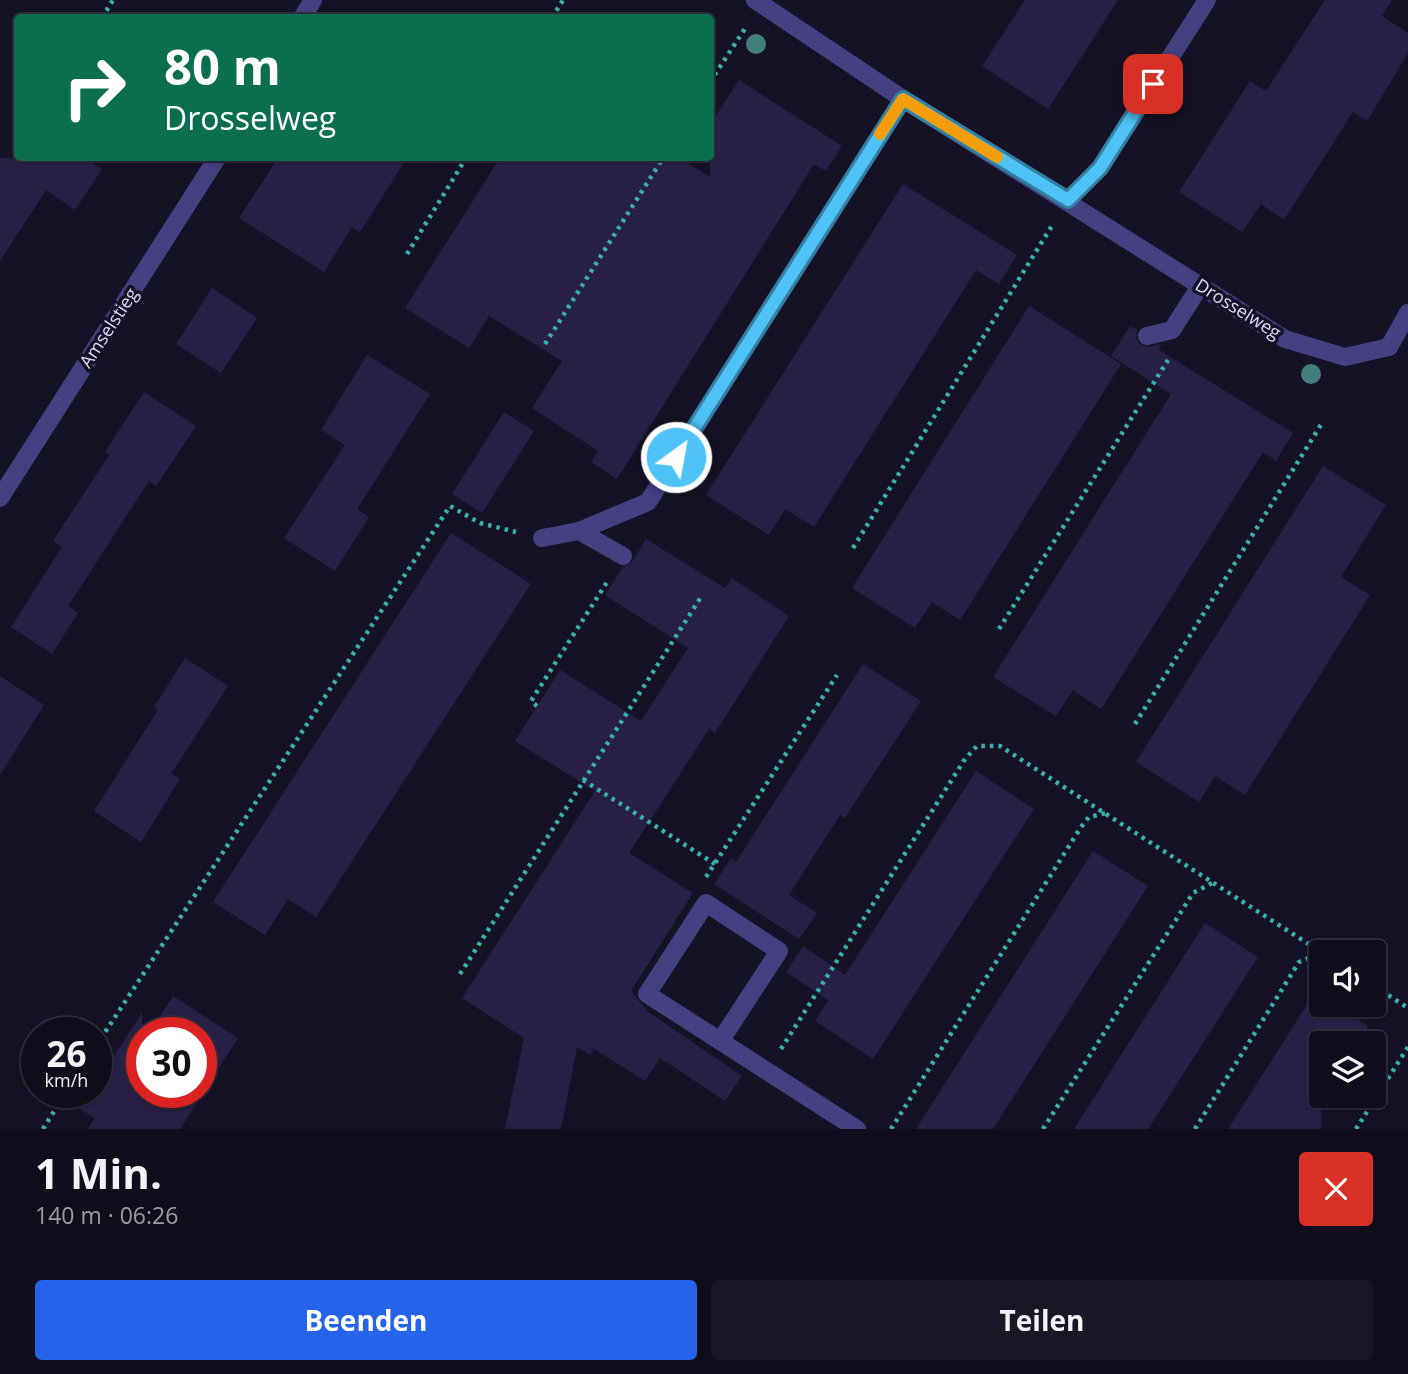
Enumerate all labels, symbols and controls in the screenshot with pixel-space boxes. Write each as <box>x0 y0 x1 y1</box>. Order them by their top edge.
text: 80 m <box>164 33 281 99</box>
icon: right <box>49 42 140 133</box>
pin <box>1123 54 1183 114</box>
icon: arrive <box>1134 65 1172 103</box>
text: Drosselweg <box>164 96 336 139</box>
street label: Drosselweg <box>1191 272 1286 344</box>
street label: Amselstieg <box>73 283 143 372</box>
position arrow <box>639 420 713 494</box>
map controls <box>1309 940 1386 1108</box>
button: sound <box>1309 940 1386 1017</box>
speed limit sign: 30 <box>126 1017 217 1108</box>
text: 26 <box>46 1030 87 1077</box>
button: layers <box>1309 1031 1386 1108</box>
text: km/h <box>45 1068 88 1092</box>
text: 1 Min. <box>35 1144 162 1201</box>
button: close <box>1299 1152 1373 1226</box>
text: 140 m · 06:26 <box>35 1199 178 1231</box>
button: Beenden <box>35 1280 697 1360</box>
button: Teilen <box>711 1280 1373 1360</box>

